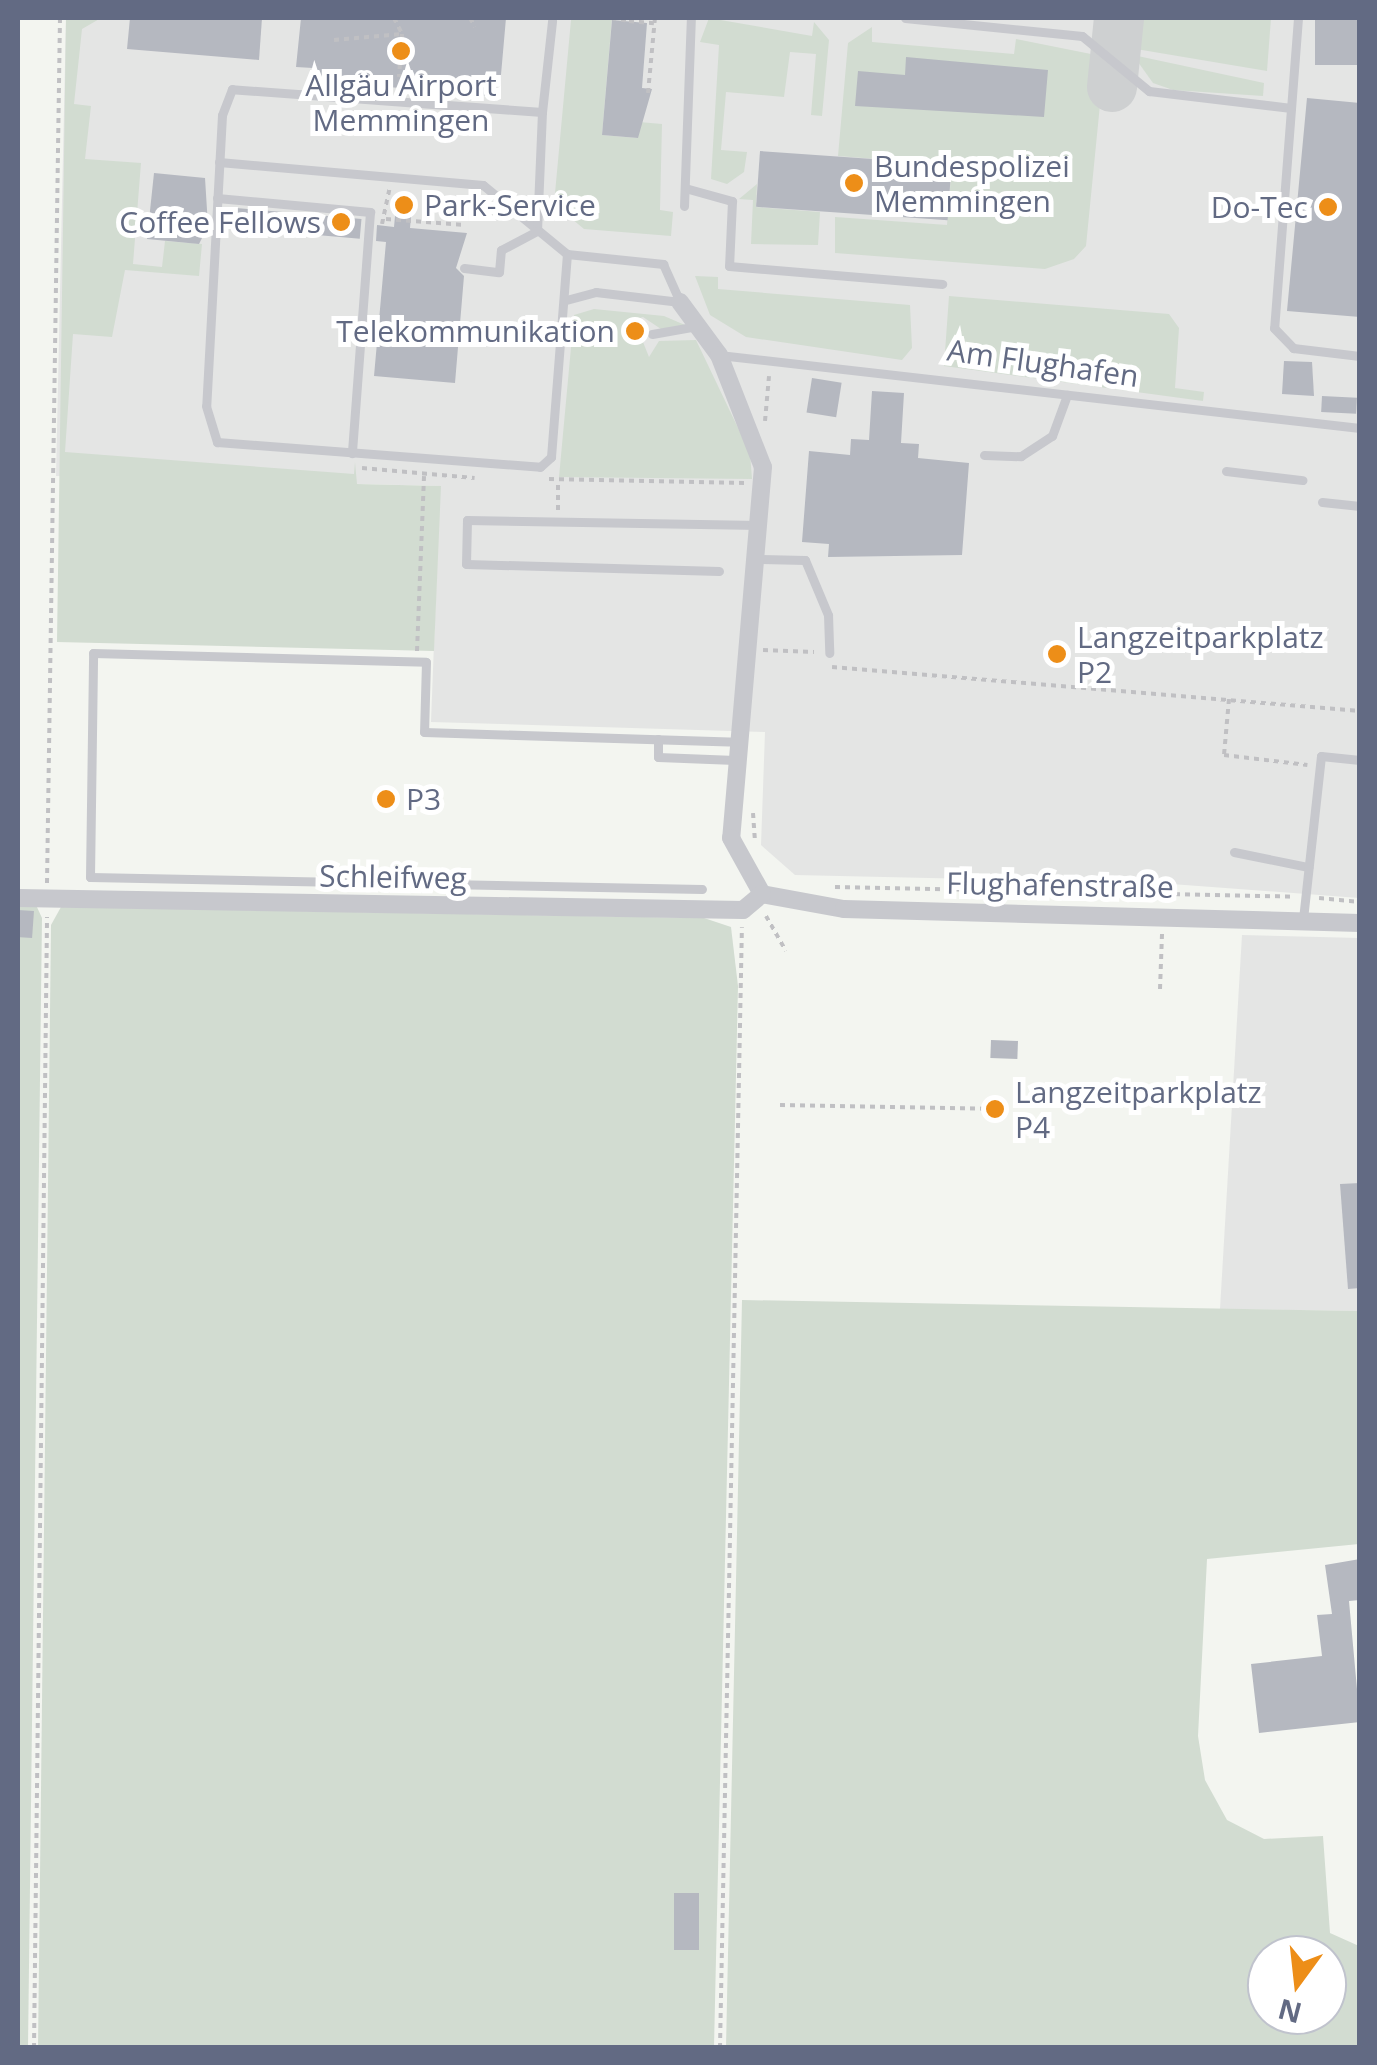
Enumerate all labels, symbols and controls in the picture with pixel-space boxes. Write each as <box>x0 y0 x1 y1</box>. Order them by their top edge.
marker: Allgäu Airport Memmingen <box>390 40 412 62</box>
place label: Allgäu Airport Memmingen <box>305 67 497 138</box>
place label: Bundespolizei Memmingen <box>874 148 1070 218</box>
marker: Bundespolizei Memmingen <box>843 172 865 194</box>
place label: Park-Service <box>424 187 596 223</box>
place label: Do-Tec <box>1211 189 1308 225</box>
marker: Park-Service <box>393 194 415 216</box>
marker: Do-Tec <box>1317 196 1339 218</box>
place label: Coffee Fellows <box>119 204 321 240</box>
marker: Coffee Fellows <box>330 211 352 233</box>
place label: Telekommunikation <box>336 313 615 349</box>
marker: Telekommunikation <box>624 320 646 342</box>
street label: Am Flughafen <box>945 332 1141 394</box>
place label: Langzeitparkplatz P2 <box>1077 619 1324 690</box>
marker: Langzeitparkplatz P2 <box>1046 643 1068 665</box>
place label: P3 <box>406 781 441 817</box>
marker: P3 <box>375 788 397 810</box>
street label: Schleifweg <box>319 858 467 896</box>
street label: Flughafenstraße <box>946 865 1174 905</box>
place label: Langzeitparkplatz P4 <box>1015 1074 1262 1144</box>
marker: Langzeitparkplatz P4 <box>984 1098 1006 1120</box>
north arrow <box>1247 1935 1347 2035</box>
text: N <box>1274 1991 1306 2033</box>

